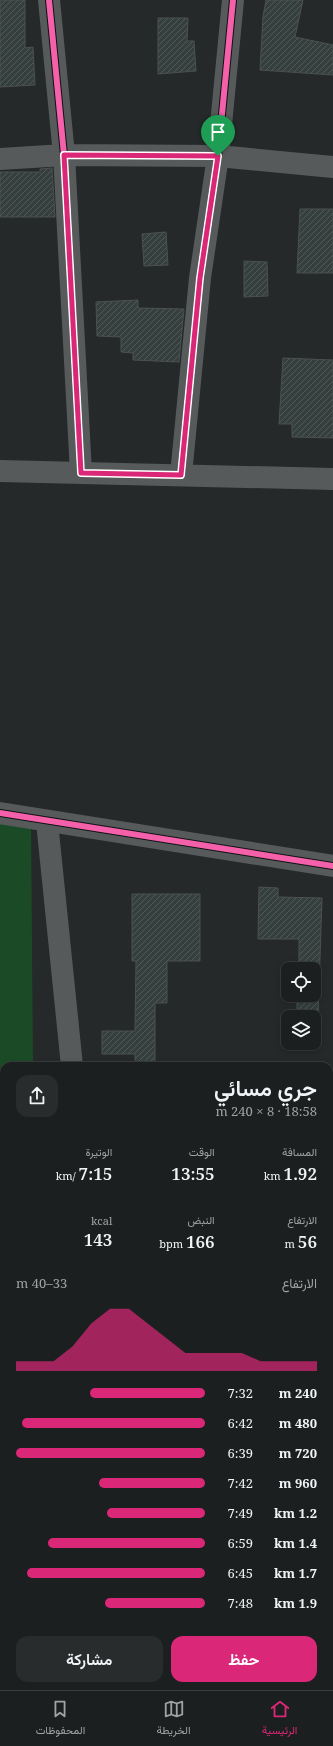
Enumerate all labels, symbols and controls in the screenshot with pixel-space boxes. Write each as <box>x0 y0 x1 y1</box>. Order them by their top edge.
pin <box>201 115 235 156</box>
icon: arrive <box>207 121 229 143</box>
map controls <box>281 962 321 1050</box>
button: locate <box>281 962 321 1002</box>
button: layers <box>281 1010 321 1050</box>
text: جري مسائي <box>214 1072 317 1102</box>
button: share <box>16 1075 58 1117</box>
text: 18:58 · 8 × 240 m <box>215 1102 317 1120</box>
text: الوتيرة <box>85 1144 112 1159</box>
text: الوقت <box>189 1144 215 1159</box>
text: المسافة <box>282 1144 317 1159</box>
text: 7:15 <box>79 1162 112 1185</box>
text: 13:55 <box>171 1162 215 1185</box>
text: 1.92 <box>284 1162 317 1185</box>
text: /km <box>56 1168 79 1183</box>
text: km <box>264 1168 284 1183</box>
text: النبض <box>187 1212 215 1227</box>
text: الارتفاع <box>287 1212 317 1227</box>
text: kcal <box>91 1213 112 1228</box>
text: 143 <box>84 1228 112 1251</box>
text: 166 <box>186 1230 215 1253</box>
text: 56 <box>298 1230 317 1253</box>
text: bpm <box>159 1236 186 1251</box>
text: m <box>285 1236 298 1251</box>
text: 33–40 m <box>16 1274 67 1292</box>
text: الارتفاع <box>282 1274 317 1292</box>
text: 7:32 <box>227 1384 253 1402</box>
text: 240 m <box>279 1384 317 1402</box>
text: 6:42 <box>227 1414 253 1432</box>
text: 480 m <box>279 1414 317 1432</box>
text: 6:39 <box>227 1444 253 1462</box>
text: 720 m <box>279 1444 317 1462</box>
text: 7:42 <box>227 1474 253 1492</box>
text: 960 m <box>279 1474 317 1492</box>
text: 7:49 <box>227 1504 253 1522</box>
text: 1.2 km <box>274 1504 317 1522</box>
text: 6:59 <box>227 1534 253 1552</box>
text: 1.4 km <box>274 1534 317 1552</box>
text: 6:45 <box>227 1564 253 1582</box>
text: 1.7 km <box>274 1564 317 1582</box>
text: 7:48 <box>227 1594 253 1612</box>
text: 1.9 km <box>274 1594 317 1612</box>
button: مشاركة <box>16 1636 163 1682</box>
button: حفظ <box>171 1636 317 1682</box>
tab: المحفوظات <box>36 1698 85 1740</box>
tab: الخريطة <box>156 1698 191 1740</box>
tab: الرئيسية <box>262 1698 297 1740</box>

